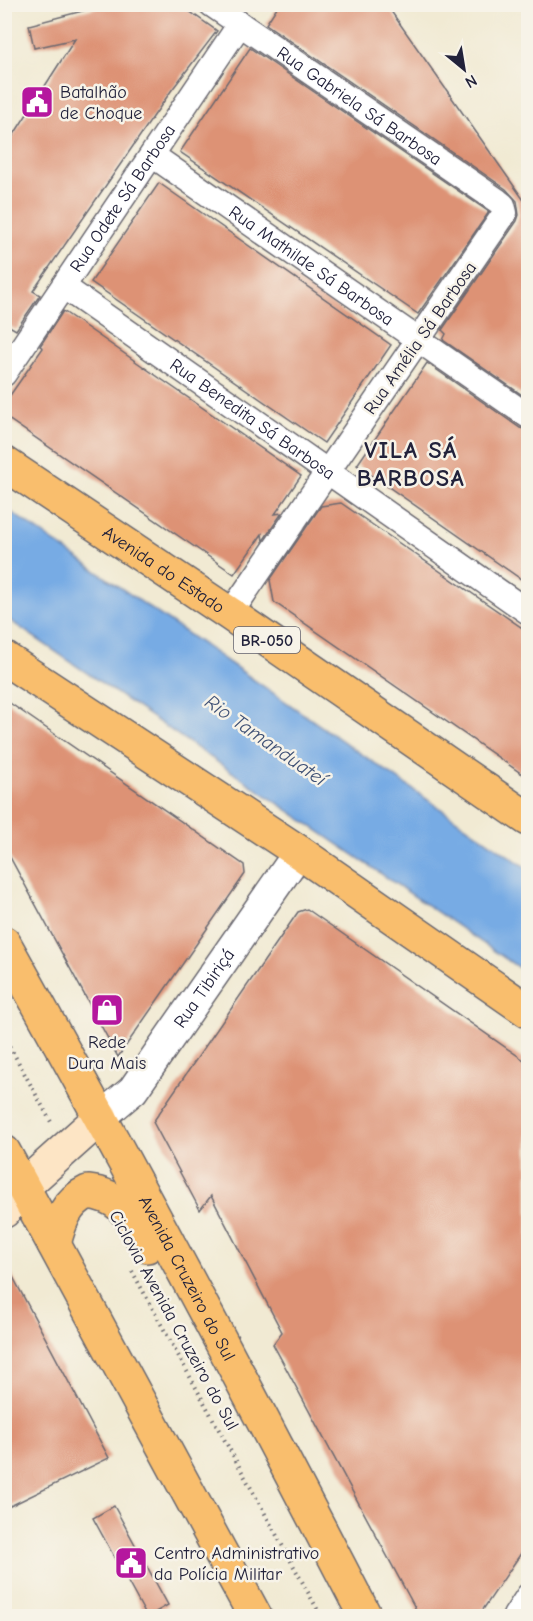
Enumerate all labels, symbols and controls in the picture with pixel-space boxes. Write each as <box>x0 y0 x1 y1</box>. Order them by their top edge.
north arrow <box>434 39 494 99</box>
street label: Rua Gabriela Sá Barbosa <box>273 42 446 170</box>
text: N <box>462 71 480 92</box>
place label: Batalhão de Choque <box>60 82 142 124</box>
public building icon: Batalhão de Choque <box>19 84 55 120</box>
street label: Rua Odete Sá Barbosa <box>66 121 180 276</box>
street label: Rua Mathilde Sá Barbosa <box>225 202 397 330</box>
street label: Rua Amélia Sá Barbosa <box>360 258 481 419</box>
street label: Rua Benedita Sá Barbosa <box>166 354 339 484</box>
district label: VILA SÁ BARBOSA <box>357 436 465 492</box>
street label: Avenida do Estado <box>98 522 228 618</box>
road number: BR-050 <box>234 627 300 653</box>
water label: Rio Tamanduateí <box>201 690 333 792</box>
street label: Rua Tibiriçá <box>170 945 239 1032</box>
shop icon: Rede Dura Mais <box>89 992 125 1028</box>
place label: Rede Dura Mais <box>68 1032 146 1074</box>
street label: Avenida Cruzeiro do Sul <box>134 1192 239 1365</box>
street label: Ciclovia Avenida Cruzeiro do Sul <box>104 1207 243 1434</box>
place label: Centro Administrativo da Polícia Militar <box>154 1543 319 1585</box>
public building icon: Centro Administrativo da Polícia Militar <box>113 1545 149 1581</box>

